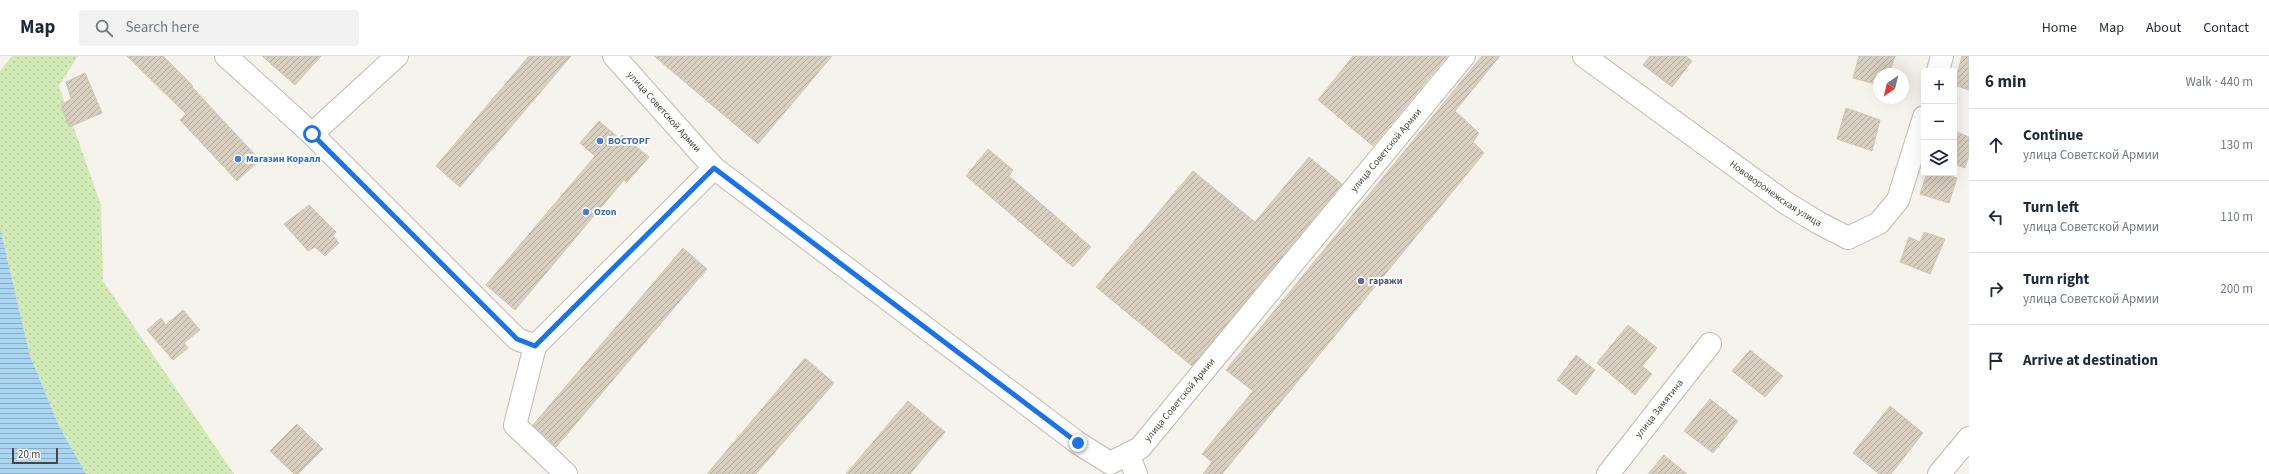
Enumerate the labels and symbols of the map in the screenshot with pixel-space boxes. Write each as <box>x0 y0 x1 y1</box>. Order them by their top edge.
street label: улица Советской Армии <box>624 68 704 156</box>
north arrow <box>1873 68 1909 104</box>
street label: улица Советской Армии <box>1347 105 1425 195</box>
route start <box>303 125 321 143</box>
place label: ВОСТОРГ <box>608 134 650 148</box>
marker: ВОСТОРГ <box>595 136 605 146</box>
place label: Магазин Коралл <box>246 152 321 166</box>
marker: Магазин Коралл <box>233 154 243 164</box>
street label: Нововоронежская улица <box>1727 157 1824 230</box>
place label: Ozon <box>594 205 617 219</box>
marker: Ozon <box>581 207 591 217</box>
place label: гаражи <box>1369 274 1403 288</box>
marker: гаражи <box>1356 276 1366 286</box>
street label: улица Советской Армии <box>1141 355 1219 445</box>
street label: улица Замятина <box>1632 376 1687 441</box>
route end <box>1069 434 1087 452</box>
scale bar <box>12 446 58 465</box>

